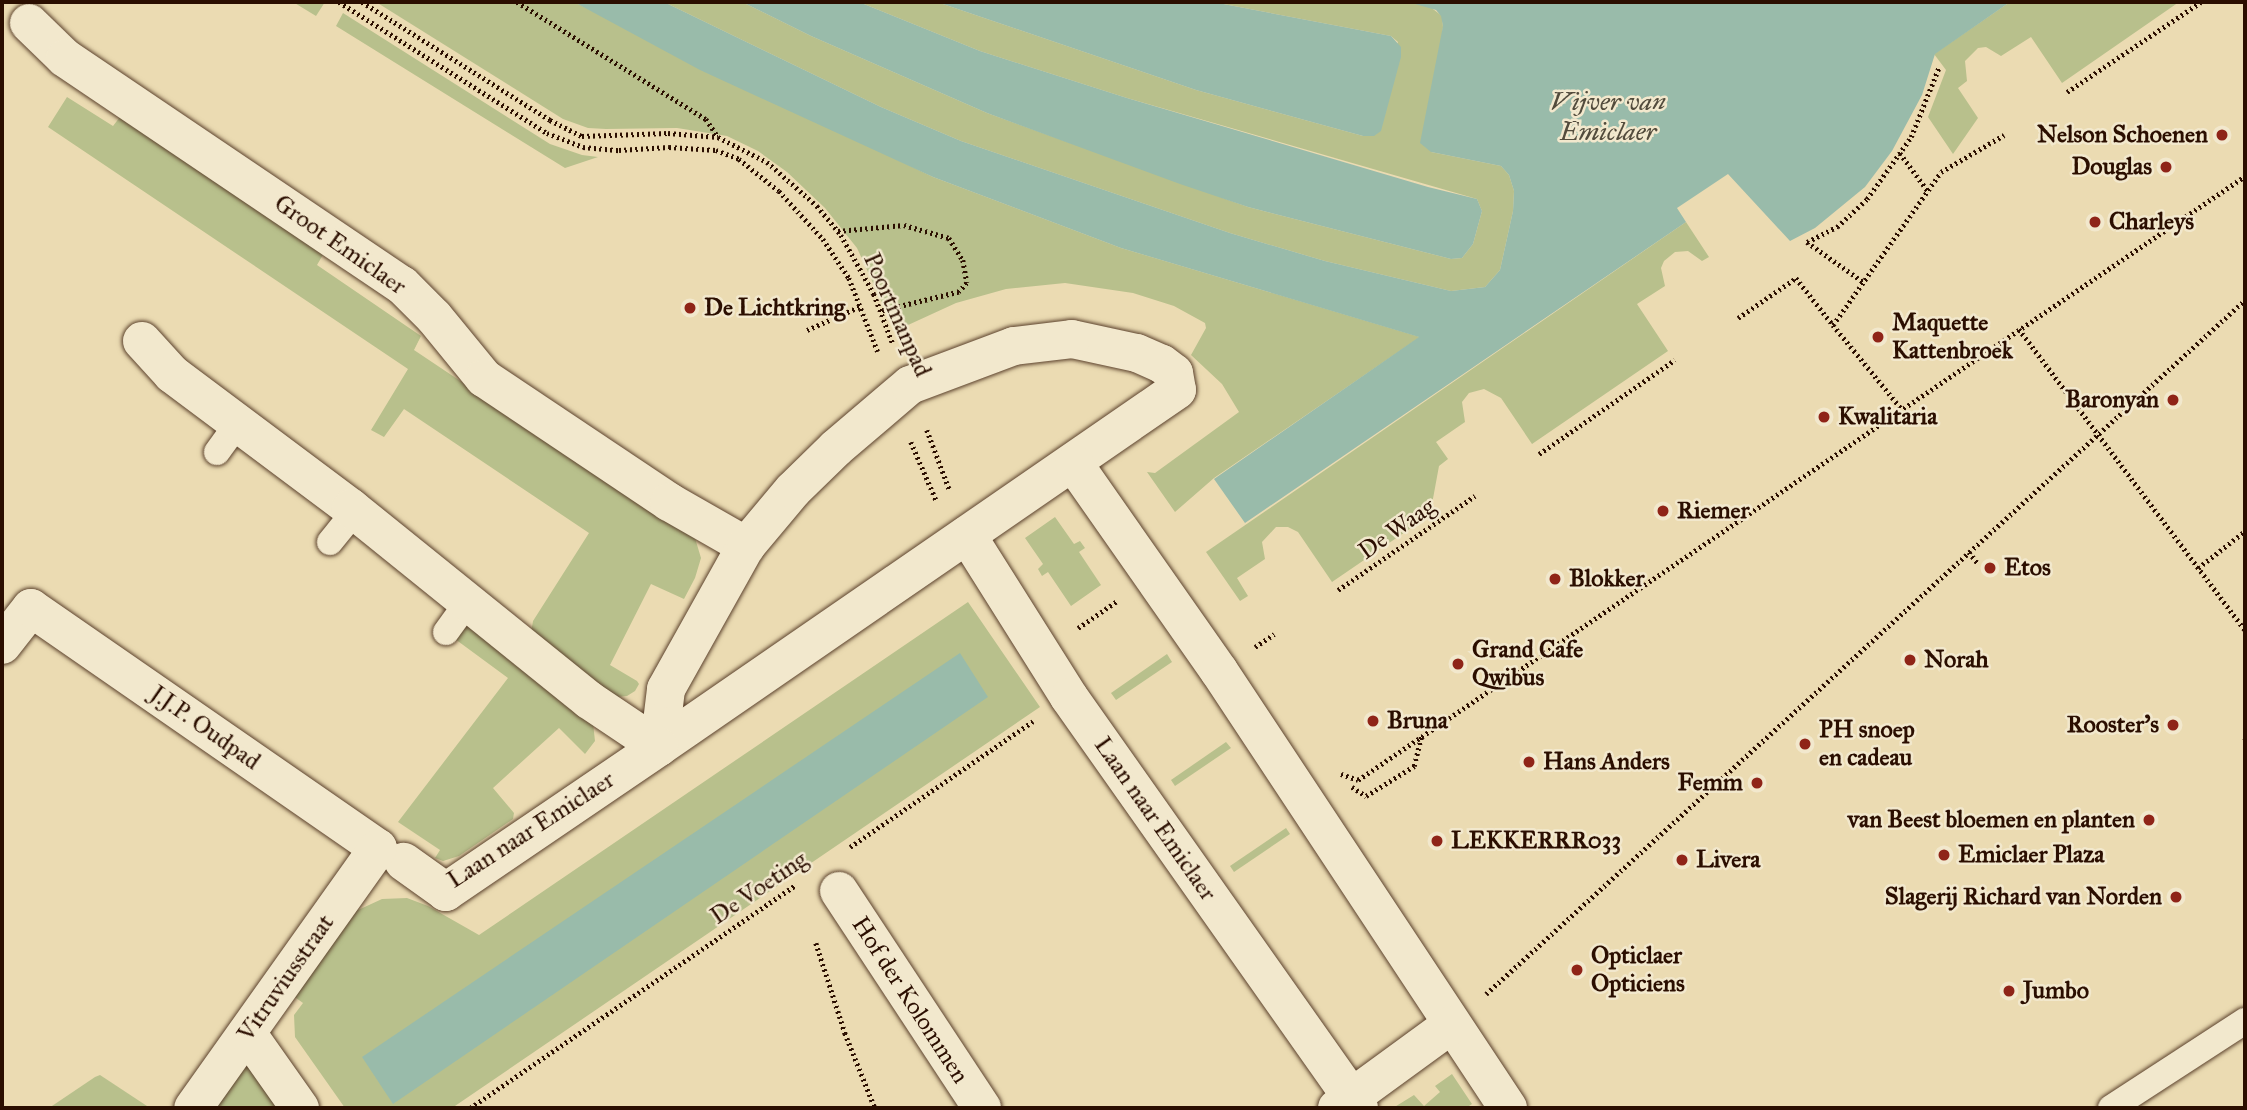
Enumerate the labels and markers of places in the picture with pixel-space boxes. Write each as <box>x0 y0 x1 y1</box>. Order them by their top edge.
place label: Nelson Schoenen <box>2037 121 2208 149</box>
marker: Nelson Schoenen <box>2214 127 2230 143</box>
place label: Douglas <box>2071 153 2152 181</box>
marker: Douglas <box>2158 159 2174 175</box>
place label: Charleys <box>2109 208 2194 236</box>
marker: Charleys <box>2087 214 2103 230</box>
place label: De Lichtkring <box>704 294 845 322</box>
marker: De Lichtkring <box>682 300 698 316</box>
place label: Maquette Kattenbroek <box>1892 309 2013 365</box>
marker: Maquette Kattenbroek <box>1870 329 1886 345</box>
place label: Baronyan <box>2065 386 2159 414</box>
marker: Baronyan <box>2165 392 2181 408</box>
place label: Kwalitaria <box>1838 403 1937 431</box>
marker: Kwalitaria <box>1816 409 1832 425</box>
place label: Riemer <box>1677 497 1749 525</box>
marker: Riemer <box>1655 503 1671 519</box>
place label: Etos <box>2004 554 2051 582</box>
marker: Etos <box>1982 560 1998 576</box>
place label: Blokker <box>1569 565 1644 593</box>
marker: Blokker <box>1547 571 1563 587</box>
place label: Grand Cafe Qwibus <box>1472 636 1583 692</box>
place label: Norah <box>1924 646 1989 674</box>
marker: Norah <box>1902 652 1918 668</box>
marker: Grand Cafe Qwibus <box>1450 656 1466 672</box>
place label: Bruna <box>1387 707 1448 735</box>
place label: Rooster's <box>2067 711 2159 739</box>
marker: Bruna <box>1365 713 1381 729</box>
place label: PH snoep en cadeau <box>1819 716 1915 772</box>
marker: Rooster's <box>2165 717 2181 733</box>
marker: PH snoep en cadeau <box>1797 736 1813 752</box>
place label: Hans Anders <box>1543 748 1670 776</box>
marker: Hans Anders <box>1521 754 1537 770</box>
place label: Femm <box>1678 769 1743 797</box>
marker: Femm <box>1749 775 1765 791</box>
place label: van Beest bloemen en planten <box>1848 806 2135 834</box>
marker: van Beest bloemen en planten <box>2141 812 2157 828</box>
place label: LEKKERRR033 <box>1451 827 1621 855</box>
marker: LEKKERRR033 <box>1429 833 1445 849</box>
place label: Emiclaer Plaza <box>1958 841 2104 869</box>
place label: Livera <box>1696 846 1760 874</box>
marker: Emiclaer Plaza <box>1936 847 1952 863</box>
marker: Livera <box>1674 852 1690 868</box>
place label: Slagerij Richard van Norden <box>1885 883 2162 911</box>
marker: Slagerij Richard van Norden <box>2168 889 2184 905</box>
place label: Opticlaer Opticiens <box>1591 942 1685 998</box>
marker: Opticlaer Opticiens <box>1569 962 1585 978</box>
place label: Jumbo <box>2023 977 2089 1005</box>
marker: Jumbo <box>2001 983 2017 999</box>

